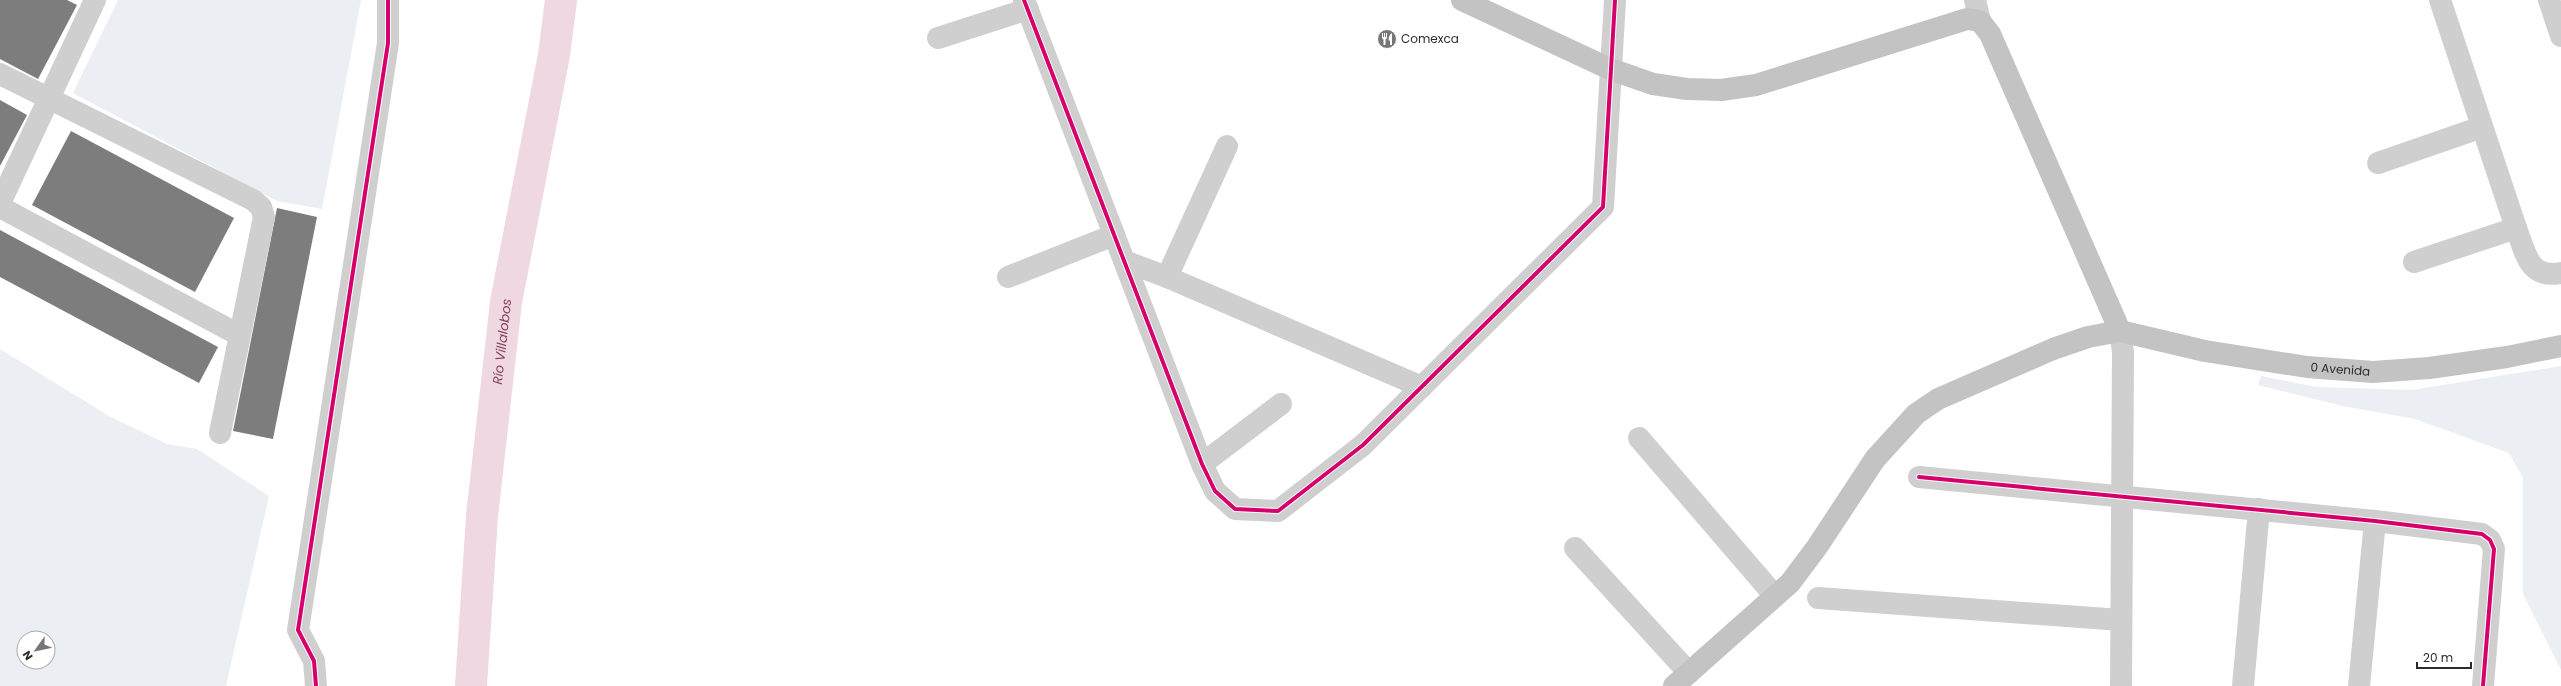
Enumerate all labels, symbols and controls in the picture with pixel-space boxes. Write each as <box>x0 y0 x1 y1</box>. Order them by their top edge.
restaurant icon: Comexca <box>1376 28 1398 50</box>
place label: Comexca <box>1401 30 1459 47</box>
water label: Río Villalobos <box>488 298 516 385</box>
street label: 0 Avenida <box>2310 358 2371 380</box>
north arrow <box>16 630 56 670</box>
scale bar <box>2417 644 2471 670</box>
text: N <box>19 648 37 663</box>
text: 20 m <box>2423 649 2453 666</box>

